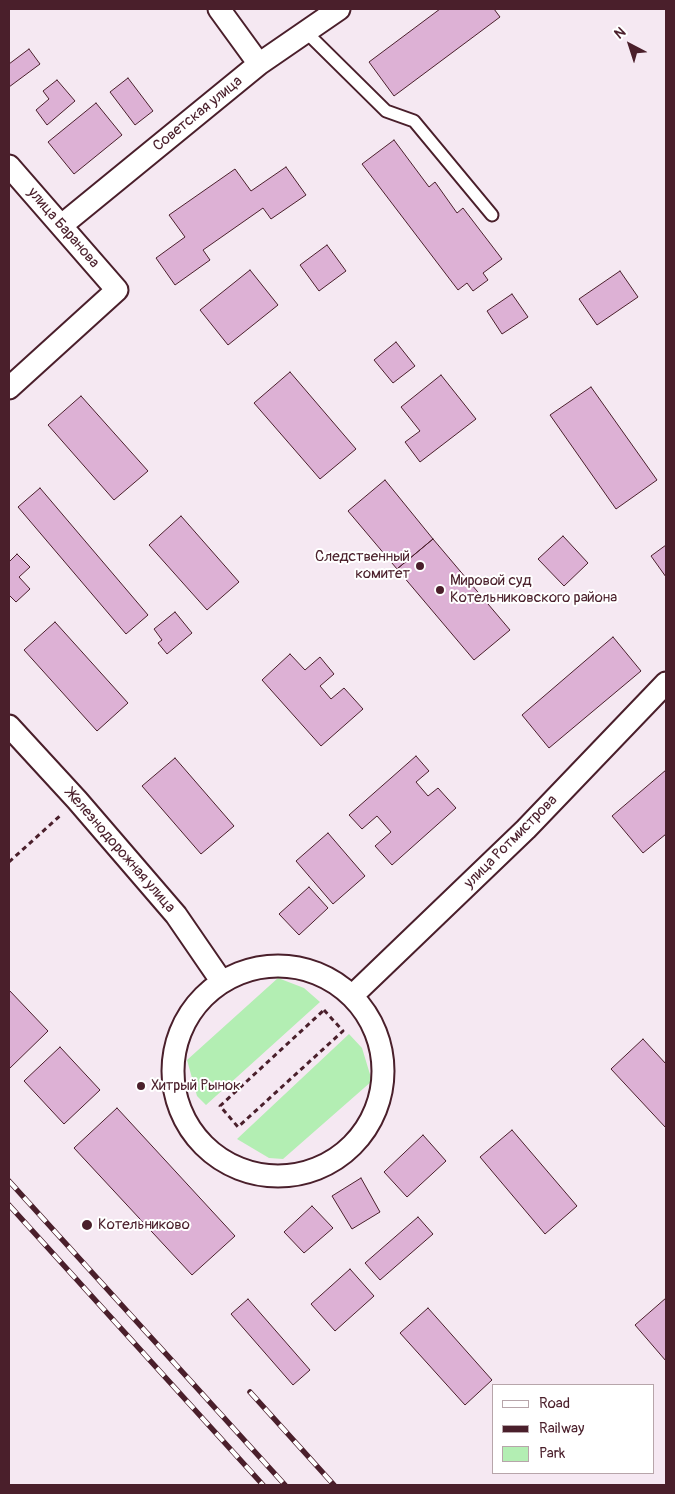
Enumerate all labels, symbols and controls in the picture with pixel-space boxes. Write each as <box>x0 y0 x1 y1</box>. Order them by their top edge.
north arrow <box>605 20 655 70</box>
text: N <box>611 24 629 43</box>
street label: Советская улица <box>150 73 246 155</box>
street label: улица Баранова <box>23 184 103 272</box>
place label: Следственный комитет <box>315 548 410 583</box>
marker: Следственный комитет <box>414 560 426 572</box>
place label: Мировой суд Котельниковского района <box>450 572 617 607</box>
marker: Мировой суд Котельниковского района <box>434 584 446 596</box>
street label: Железнодорожная улица <box>61 785 179 917</box>
street label: улица Ротмистрова <box>461 792 561 892</box>
place label: Хитрый Рынок <box>151 1077 241 1095</box>
marker: Хитрый Рынок <box>135 1080 147 1092</box>
place label: Котельниково <box>98 1216 190 1234</box>
marker: Котельниково <box>80 1218 94 1232</box>
legend <box>492 1384 655 1474</box>
text: Road <box>539 1394 570 1413</box>
text: Railway <box>539 1419 584 1438</box>
text: Park <box>539 1444 565 1463</box>

